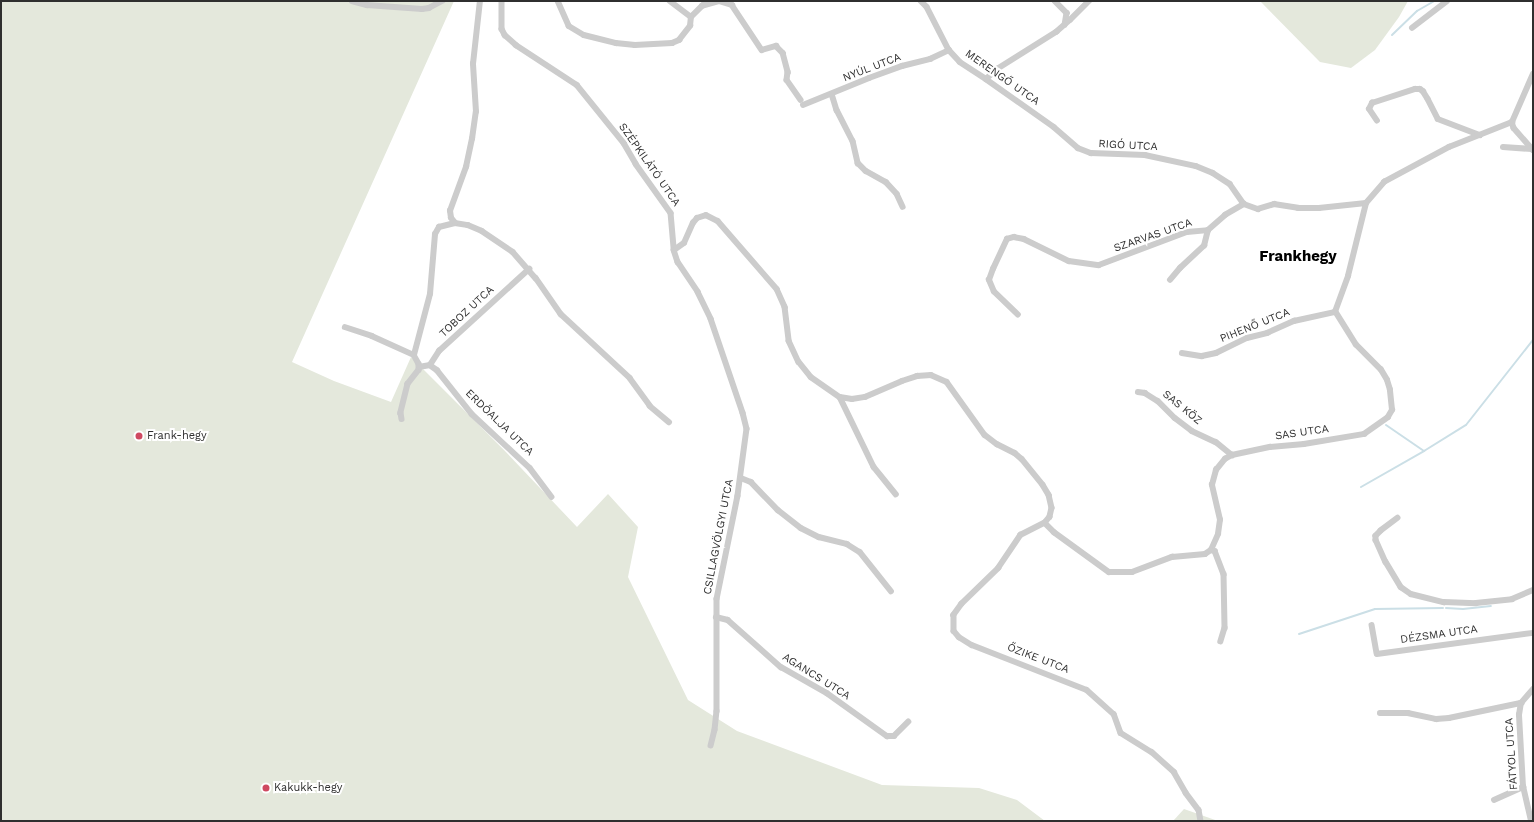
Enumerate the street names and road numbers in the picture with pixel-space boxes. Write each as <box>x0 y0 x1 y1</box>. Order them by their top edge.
street label: MERENGŐ UTCA <box>962 47 1042 109</box>
street label: NYÚL UTCA <box>841 51 903 85</box>
street label: SZÉPKILÁTÓ UTCA <box>615 121 683 209</box>
street label: RIGÓ UTCA <box>1098 138 1158 154</box>
street label: SZARVAS UTCA <box>1112 216 1194 256</box>
street label: TOBOZ UTCA <box>437 283 497 341</box>
street label: PIHENŐ UTCA <box>1218 306 1292 346</box>
street label: ERDŐALJA UTCA <box>462 387 536 459</box>
street label: SAS KÖZ <box>1160 388 1204 428</box>
street label: SAS UTCA <box>1274 423 1330 443</box>
street label: CSILLAGVÖLGYI UTCA <box>701 478 737 596</box>
street label: DÉZSMA UTCA <box>1399 623 1479 647</box>
street label: ŐZIKE UTCA <box>1005 641 1071 677</box>
street label: AGANCS UTCA <box>780 651 852 703</box>
street label: FÁTYOL UTCA <box>1503 717 1521 791</box>

